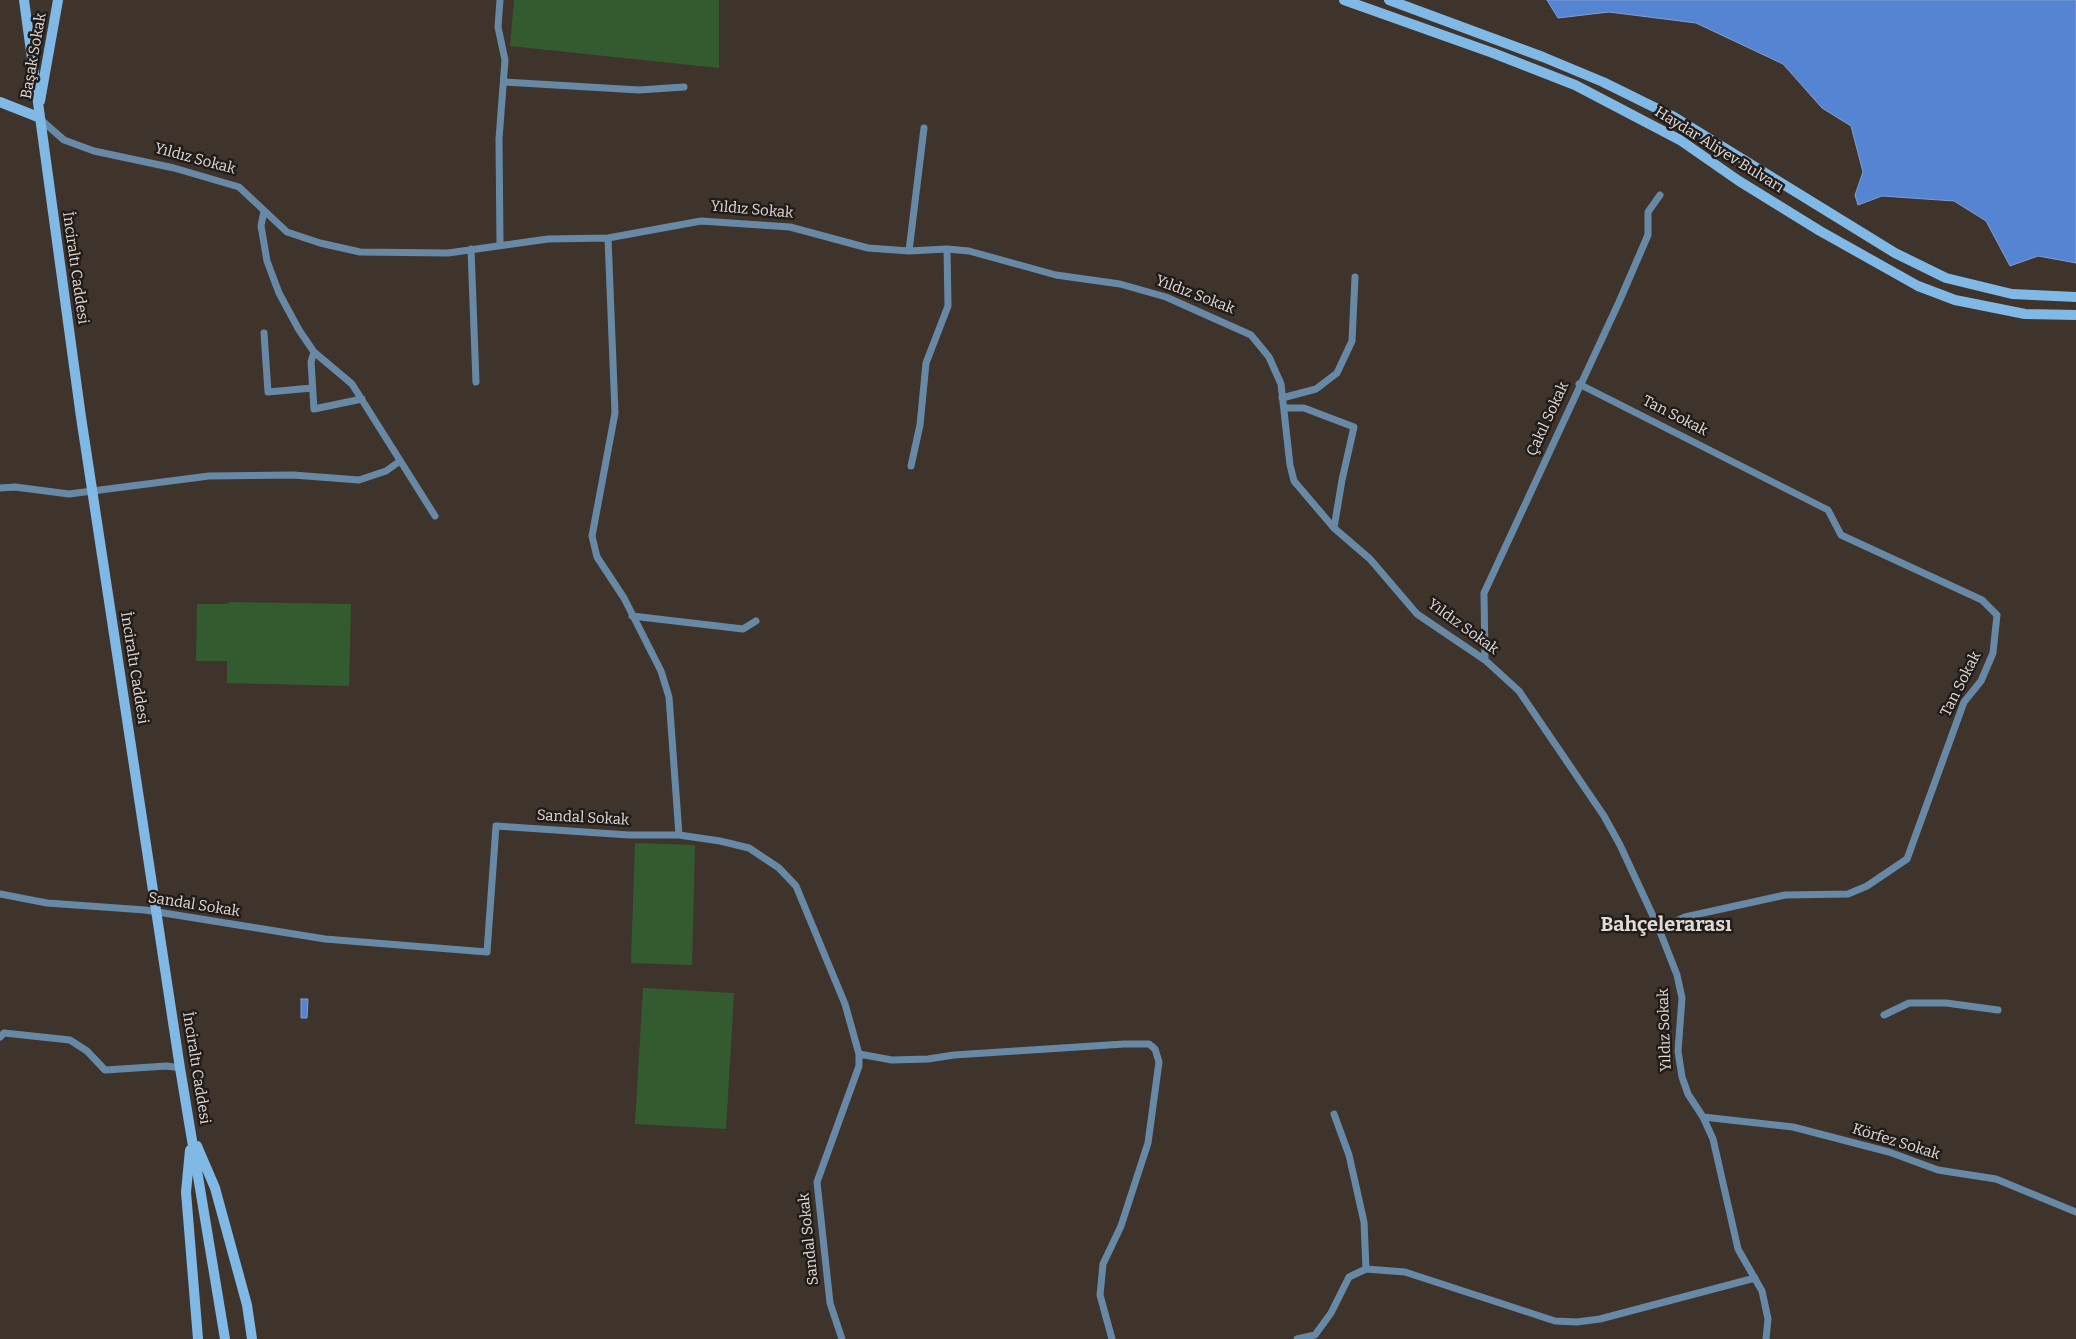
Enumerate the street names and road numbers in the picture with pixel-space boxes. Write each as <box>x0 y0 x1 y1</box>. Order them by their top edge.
street label: Başak Sokak <box>18 12 50 100</box>
street label: Haydar Aliyev Bulvarı <box>1651 103 1787 197</box>
street label: Yıldız Sokak <box>152 140 238 178</box>
street label: Yıldız Sokak <box>710 197 794 223</box>
street label: İnciraltı Caddesi <box>58 211 92 325</box>
street label: Yıldız Sokak <box>1153 272 1237 318</box>
street label: Çakıl Sokak <box>1523 379 1573 459</box>
street label: Tan Sokak <box>1639 392 1711 440</box>
street label: Yıldız Sokak <box>1424 595 1502 659</box>
street label: İnciraltı Caddesi <box>116 611 152 725</box>
street label: Tan Sokak <box>1937 648 1985 720</box>
street label: Sandal Sokak <box>536 807 630 829</box>
street label: Sandal Sokak <box>147 889 241 921</box>
street label: Yıldız Sokak <box>1655 988 1675 1072</box>
street label: İnciraltı Caddesi <box>178 1011 214 1125</box>
street label: Körfez Sokak <box>1850 1120 1942 1164</box>
street label: Sandal Sokak <box>795 1192 823 1286</box>

